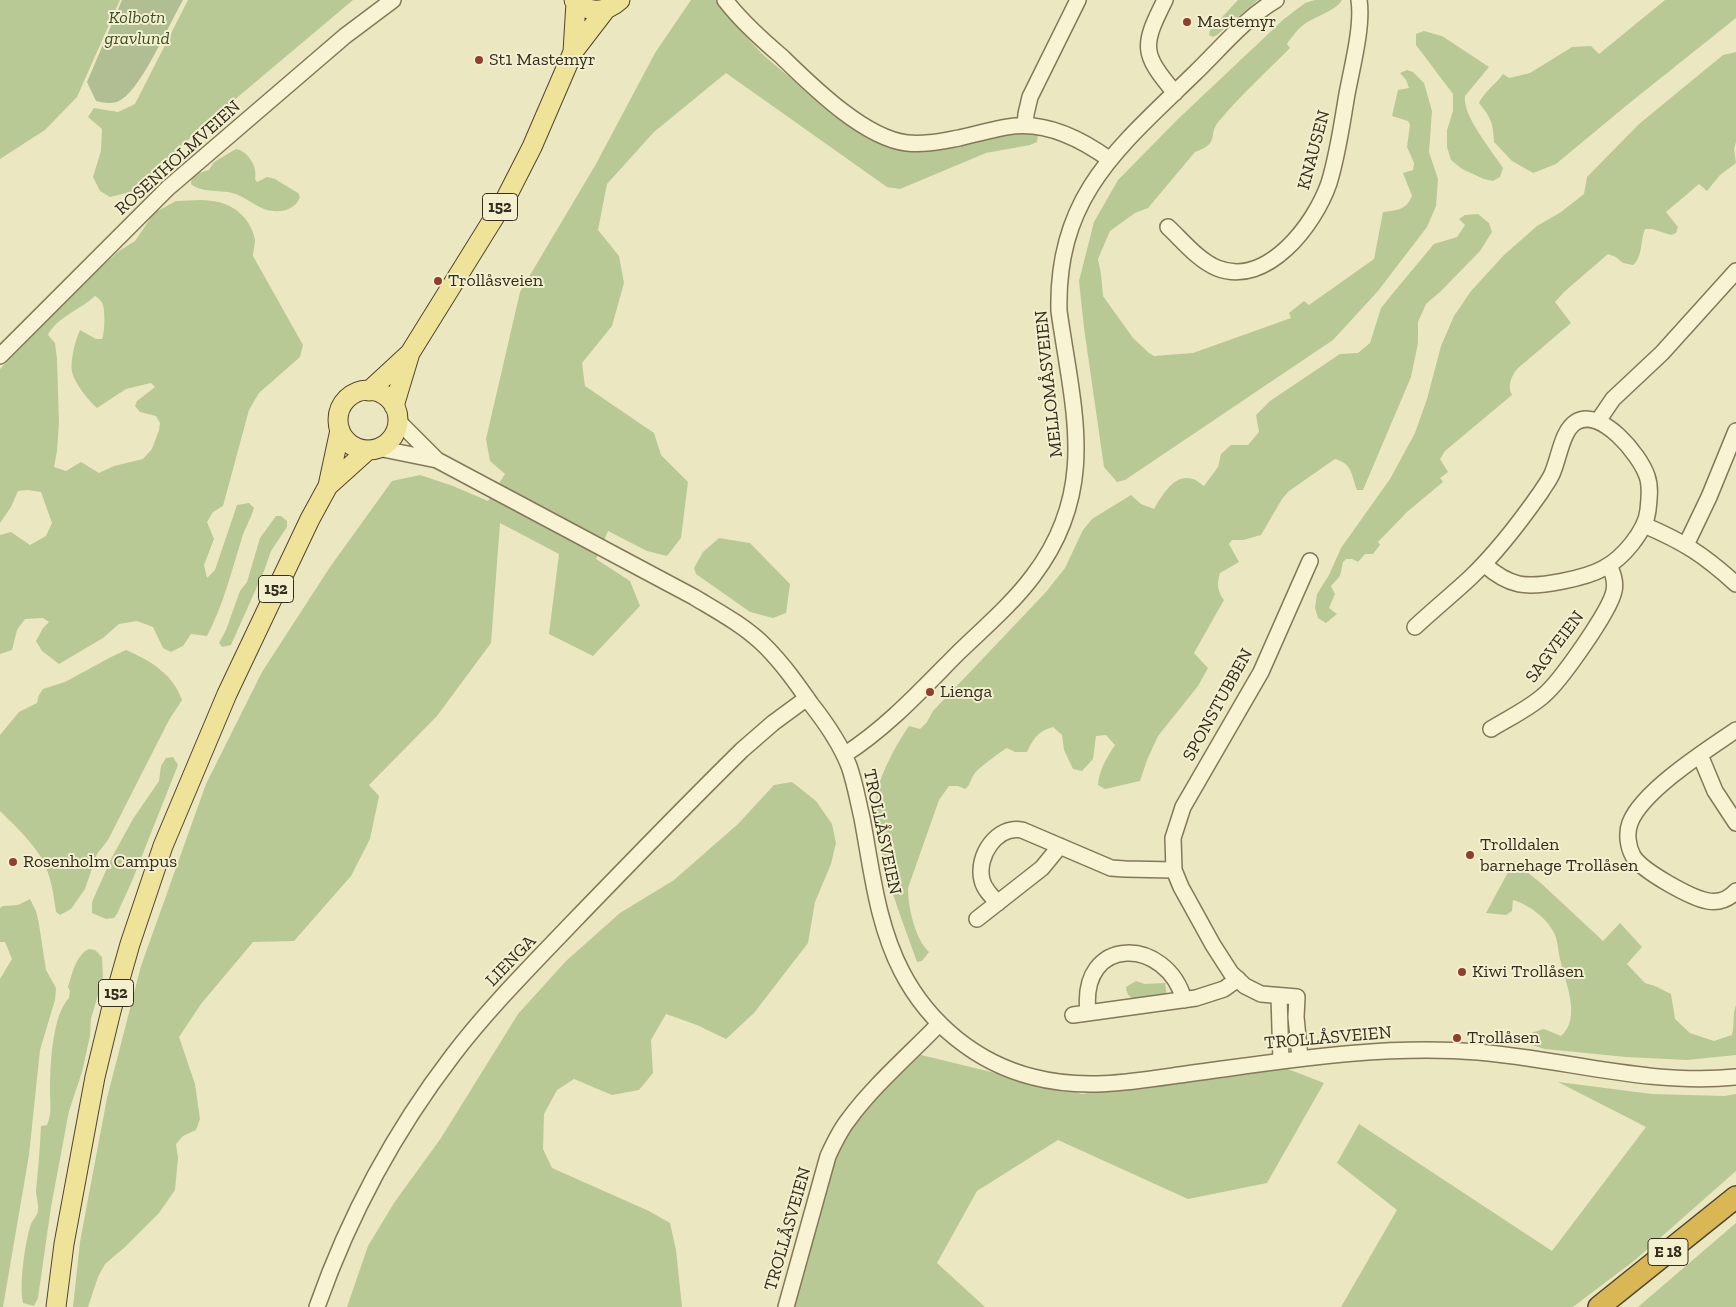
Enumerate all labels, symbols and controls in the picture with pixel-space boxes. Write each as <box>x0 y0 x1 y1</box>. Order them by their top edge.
park label: Kolbotn gravlund <box>104 7 170 50</box>
place label: Mastemyr <box>1197 11 1276 33</box>
marker: Mastemyr <box>1181 16 1193 28</box>
place label: St1 Mastemyr <box>489 49 596 71</box>
marker: St1 Mastemyr <box>473 54 485 66</box>
street label: ROSENHOLMVEIEN <box>111 96 245 220</box>
street label: KNAUSEN <box>1293 108 1335 192</box>
road number: 152 <box>482 193 518 220</box>
place label: Trollåsveien <box>448 270 543 292</box>
marker: Trollåsveien <box>432 275 444 287</box>
street label: MELLOMÅSVEIEN <box>1031 309 1067 459</box>
road number: 152 <box>258 576 294 602</box>
street label: SAGVEIEN <box>1521 607 1589 687</box>
street label: SPONSTUBBEN <box>1178 645 1258 765</box>
place label: Lienga <box>940 681 992 703</box>
marker: Lienga <box>924 686 936 698</box>
street label: TROLLÅSVEIEN <box>858 767 906 897</box>
place label: Trolldalen barnehage Trollåsen <box>1480 834 1638 876</box>
marker: Trolldalen barnehage Trollåsen <box>1464 849 1476 861</box>
place label: Rosenholm Campus <box>23 851 177 873</box>
marker: Rosenholm Campus <box>7 856 19 868</box>
street label: LIENGA <box>481 931 541 991</box>
place label: Kiwi Trollåsen <box>1472 961 1584 983</box>
marker: Kiwi Trollåsen <box>1456 966 1468 978</box>
road number: 152 <box>98 980 134 1006</box>
street label: TROLLÅSVEIEN <box>1263 1022 1393 1054</box>
place label: Trollåsen <box>1467 1027 1540 1049</box>
marker: Trollåsen <box>1451 1032 1463 1044</box>
street label: TROLLÅSVEIEN <box>760 1165 816 1293</box>
road number: E 18 <box>1648 1238 1688 1266</box>

